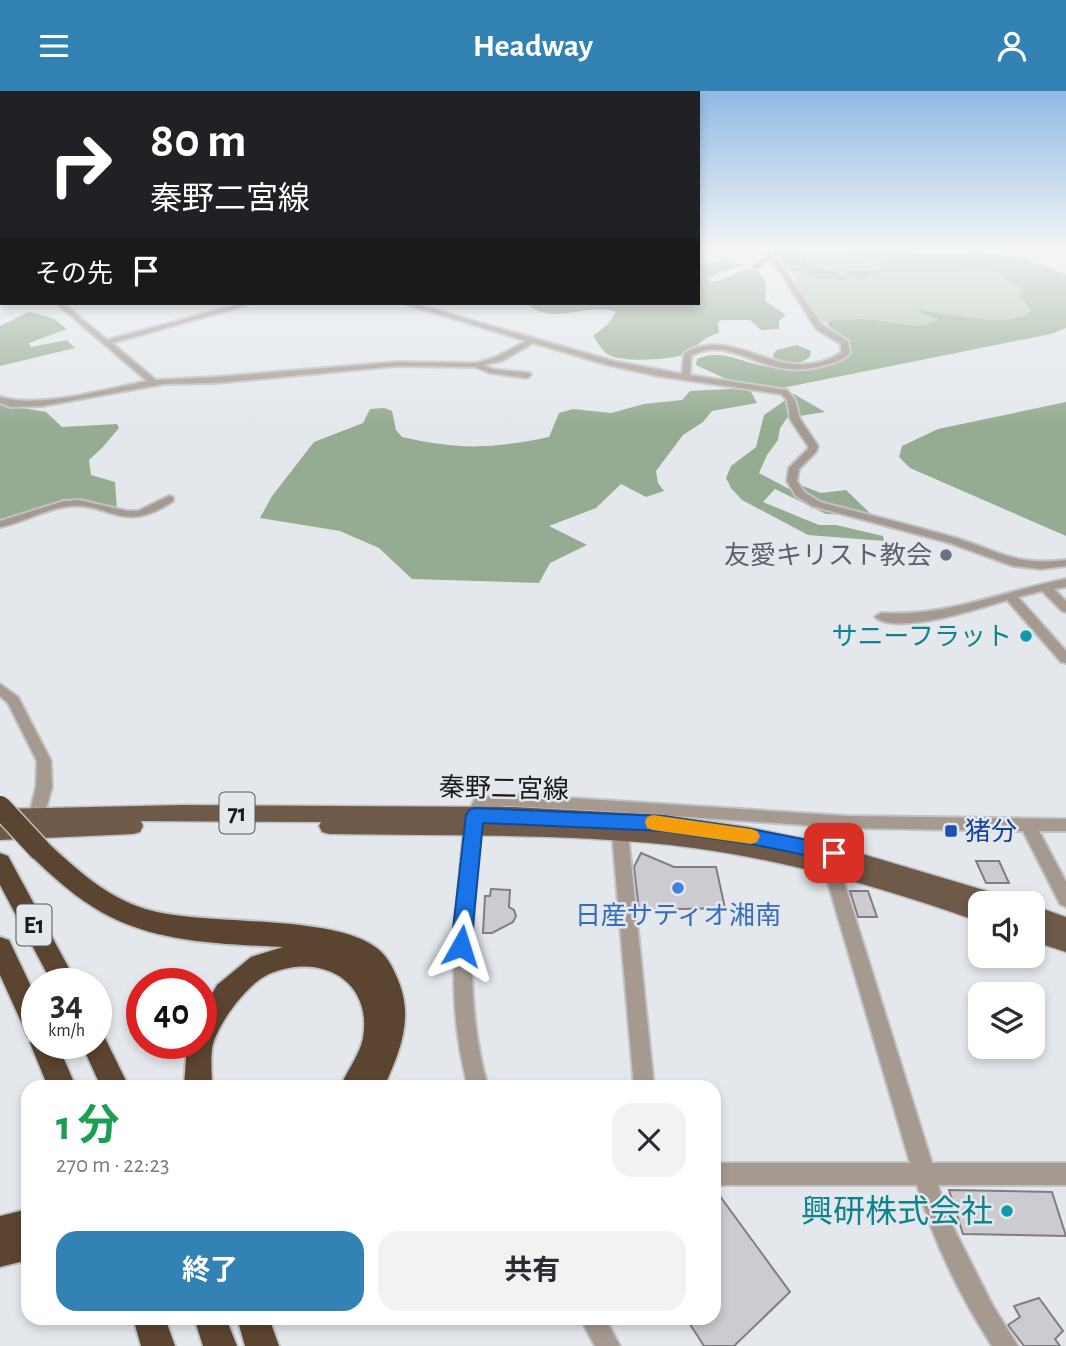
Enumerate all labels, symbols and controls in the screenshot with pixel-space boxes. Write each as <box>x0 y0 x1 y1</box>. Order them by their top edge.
icon: menu <box>35 27 73 65</box>
icon: person <box>993 27 1031 65</box>
text: Headway <box>473 30 593 62</box>
text: 80 m <box>150 117 247 166</box>
icon: right <box>35 119 126 210</box>
text: 秦野二宮線 <box>150 183 310 215</box>
icon: arrive <box>127 252 165 290</box>
text: その先 <box>35 261 113 287</box>
place label: 友愛キリスト教会 <box>724 541 932 569</box>
marker: 友愛キリスト教会 <box>938 547 954 563</box>
place label: サニーフラット <box>832 624 1012 650</box>
marker: サニーフラット <box>1018 628 1034 644</box>
street label: 秦野二宮線 <box>439 774 569 803</box>
road number: 71 <box>219 793 254 833</box>
place label: 猪分 <box>965 818 1017 845</box>
pin <box>804 823 864 883</box>
marker: 猪分 <box>943 823 959 839</box>
icon: arrive <box>815 834 853 872</box>
marker: 日産サティオ湘南 <box>670 880 686 896</box>
map controls <box>968 891 1045 1059</box>
button: sound <box>968 891 1045 968</box>
place label: 日産サティオ湘南 <box>575 902 781 929</box>
road number: E1 <box>16 905 52 945</box>
position arrow <box>424 909 498 983</box>
speed limit sign: 40 <box>126 968 217 1059</box>
button: layers <box>968 982 1045 1059</box>
text: 34 <box>50 987 83 1022</box>
text: km/h <box>48 1022 85 1040</box>
button: close <box>612 1103 686 1177</box>
text: 1 分 <box>56 1105 119 1147</box>
text: 270 m · 22:23 <box>56 1154 169 1177</box>
place label: 興研株式会社 <box>801 1195 993 1228</box>
marker: 興研株式会社 <box>999 1203 1015 1219</box>
button: 終了 <box>56 1231 364 1311</box>
button: 共有 <box>378 1231 686 1311</box>

